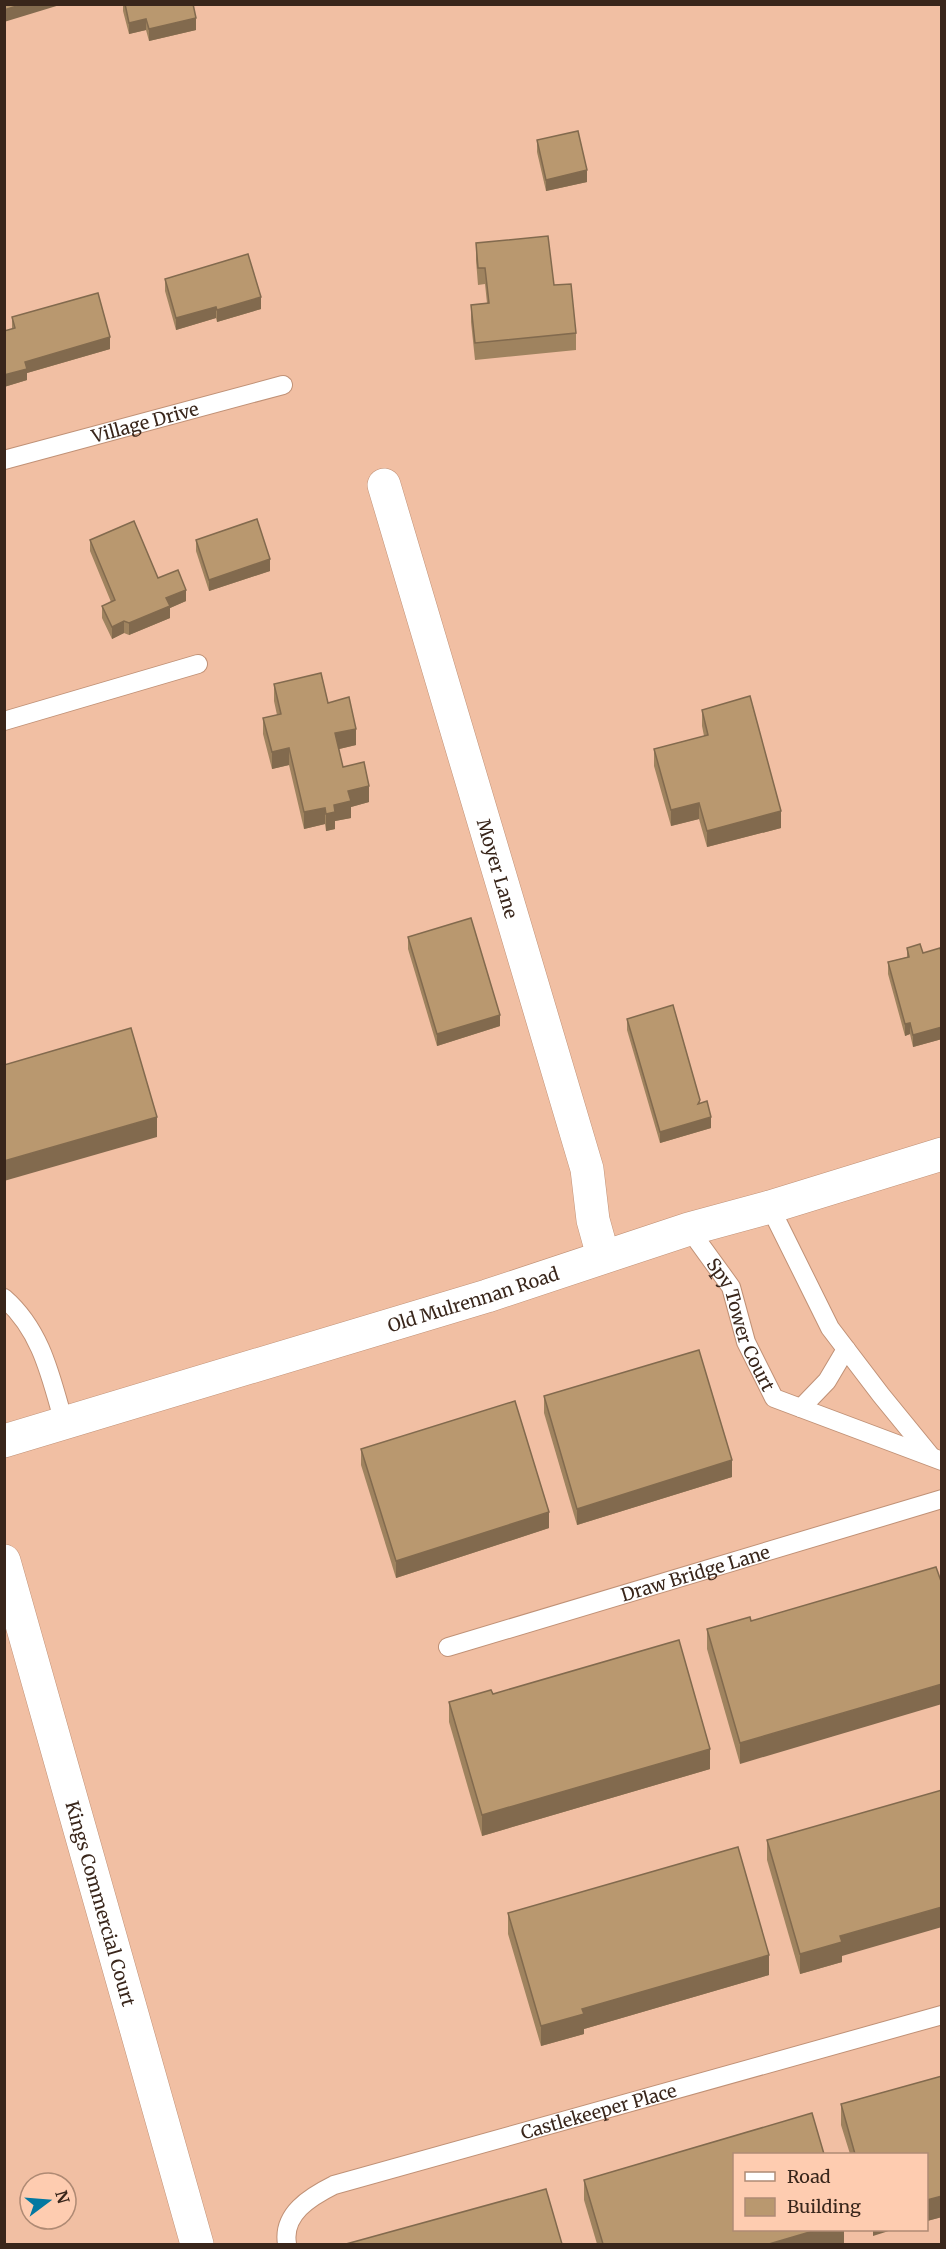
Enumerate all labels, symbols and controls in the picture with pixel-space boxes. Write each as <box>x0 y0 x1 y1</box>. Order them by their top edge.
street label: Village Drive <box>88 397 201 448</box>
street label: Moyer Lane <box>472 816 523 921</box>
street label: Spy Tower Court <box>702 1253 780 1395</box>
street label: Old Mulrennan Road <box>385 1261 562 1337</box>
street label: Draw Bridge Lane <box>618 1540 772 1606</box>
street label: Kings Commercial Court <box>61 1798 141 2009</box>
street label: Castlekeeper Place <box>518 2078 679 2144</box>
legend <box>733 2153 928 2231</box>
text: Road <box>787 2165 831 2188</box>
north arrow <box>18 2171 78 2231</box>
text: N <box>51 2188 74 2206</box>
text: Building <box>787 2195 861 2218</box>

